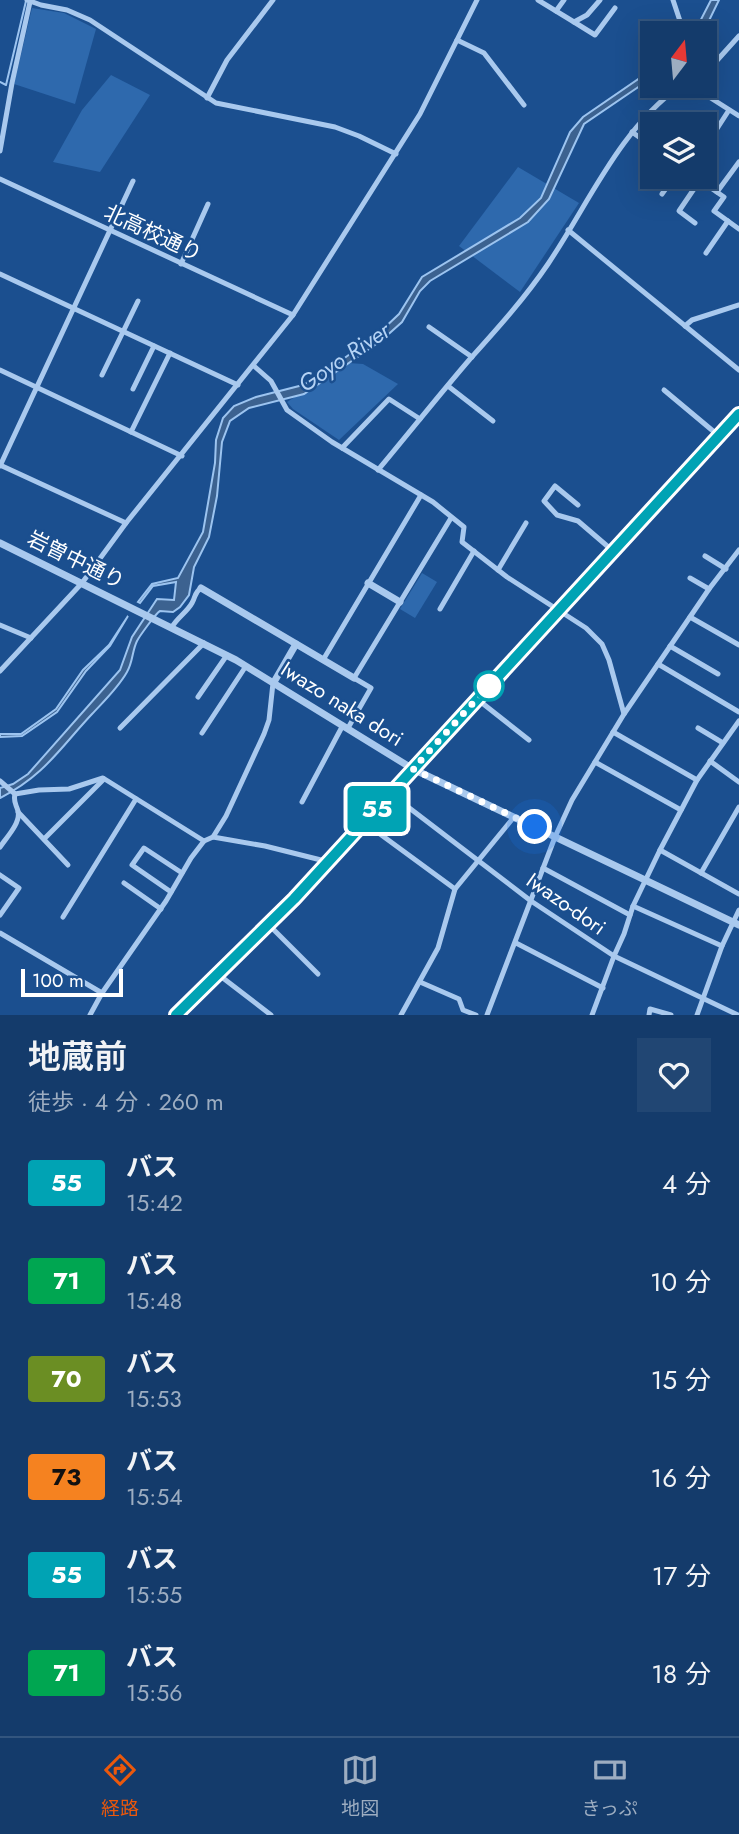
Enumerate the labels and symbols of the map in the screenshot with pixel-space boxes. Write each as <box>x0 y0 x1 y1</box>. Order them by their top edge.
north arrow <box>640 21 718 98</box>
street label: 北高校通り <box>99 197 207 269</box>
water label: Goyo River <box>291 313 398 400</box>
street label: 岩曽中通り <box>22 524 130 596</box>
street label: Iwazo naka dori <box>275 654 409 754</box>
unlabelled marker <box>474 671 504 701</box>
line badge: 55 <box>346 786 408 832</box>
your location <box>517 809 552 844</box>
street label: Iwazo-dori <box>520 866 612 942</box>
scale bar <box>21 966 122 998</box>

